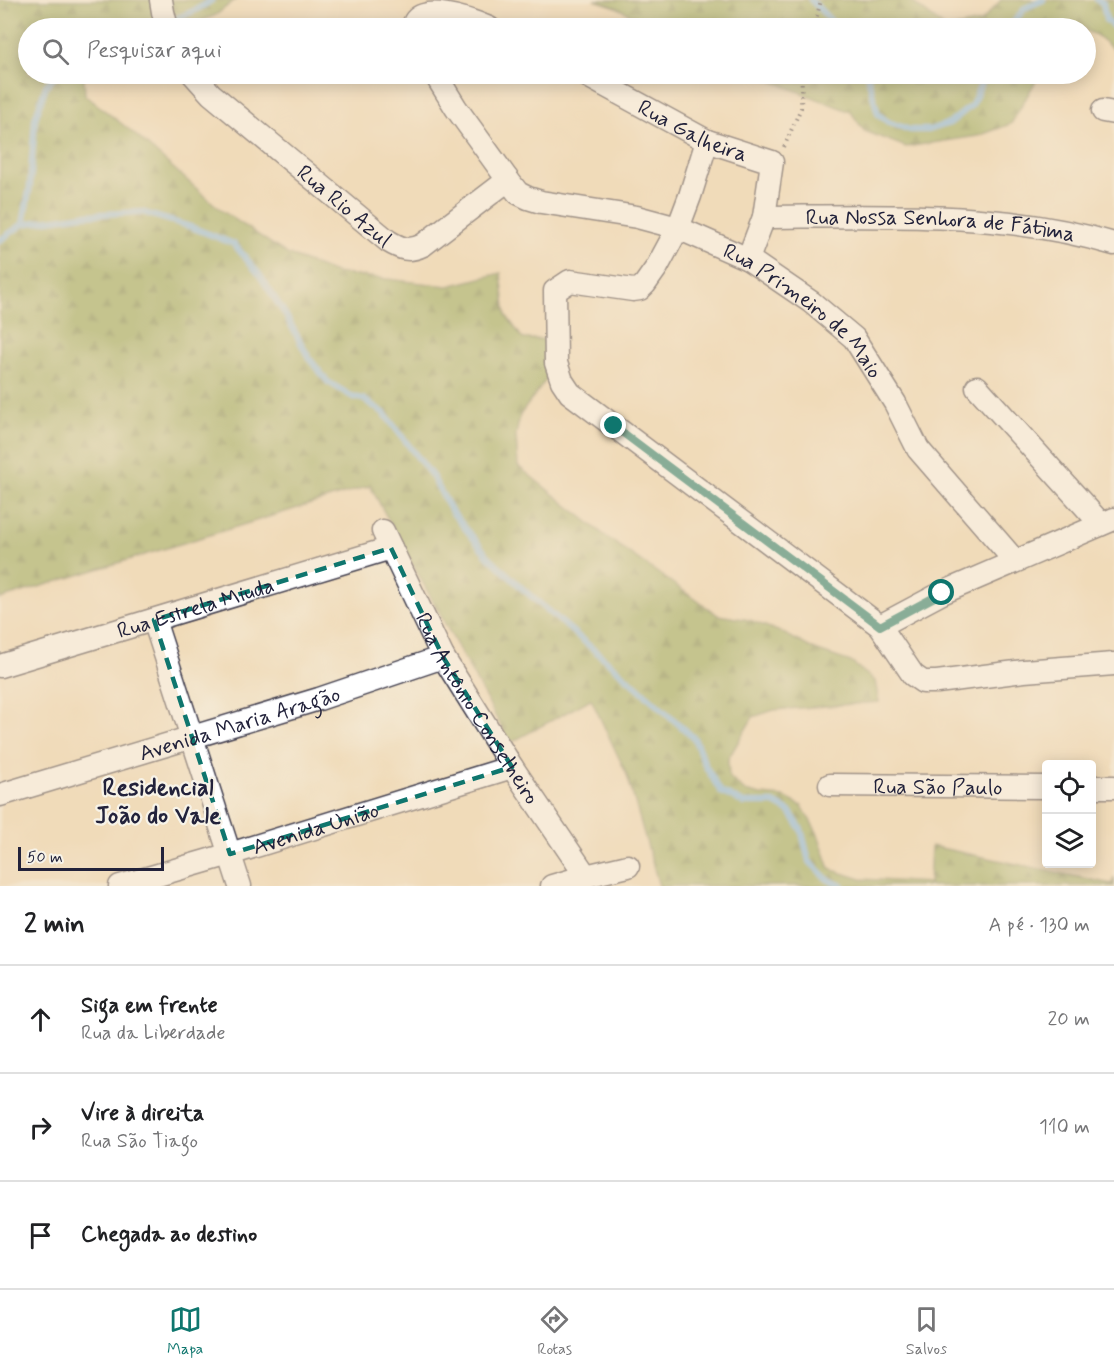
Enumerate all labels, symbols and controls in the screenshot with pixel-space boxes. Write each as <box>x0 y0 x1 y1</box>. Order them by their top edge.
search box <box>18 18 1096 84</box>
icon: search <box>39 35 72 68</box>
text: Pesquisar aqui <box>87 37 222 65</box>
street label: Rua Galheira <box>632 94 751 169</box>
street label: Rua Rio Azul <box>290 159 397 254</box>
street label: Rua Nossa Senhora de Fátima <box>805 204 1078 250</box>
street label: Rua Primeiro de Maio <box>719 238 888 384</box>
route end <box>600 412 626 438</box>
street label: Rua Estrela Miuda <box>114 572 278 646</box>
route start <box>928 579 954 605</box>
street label: Rua Antônio Conselheiro <box>408 608 545 810</box>
street label: Avenida Maria Aragão <box>136 681 344 768</box>
map controls <box>1042 760 1096 868</box>
button: locate <box>1042 760 1096 814</box>
district label: Residencial João do Vale <box>95 773 221 832</box>
street label: Rua São Paulo <box>873 773 1003 803</box>
street label: Avenida União <box>249 797 383 862</box>
button: layers <box>1042 814 1096 868</box>
scale bar <box>18 844 164 872</box>
text: 50 m <box>27 847 63 868</box>
text: 2 min <box>24 908 85 942</box>
text: A pé · 130 m <box>988 912 1090 939</box>
text: Siga em frente <box>81 992 218 1020</box>
icon: ahead <box>24 1003 57 1036</box>
text: 20 m <box>1047 1006 1090 1033</box>
text: Rua da Liberdade <box>81 1020 225 1047</box>
text: Vire à direita <box>81 1100 204 1128</box>
icon: right <box>24 1111 57 1144</box>
text: 110 m <box>1039 1114 1090 1141</box>
text: Rua São Tiago <box>81 1128 198 1155</box>
icon: arrive <box>24 1219 57 1252</box>
text: Chegada ao destino <box>81 1221 257 1249</box>
tab: Mapa <box>167 1303 203 1360</box>
tab: Rotas <box>537 1303 572 1360</box>
tab: Salvos <box>906 1303 947 1360</box>

